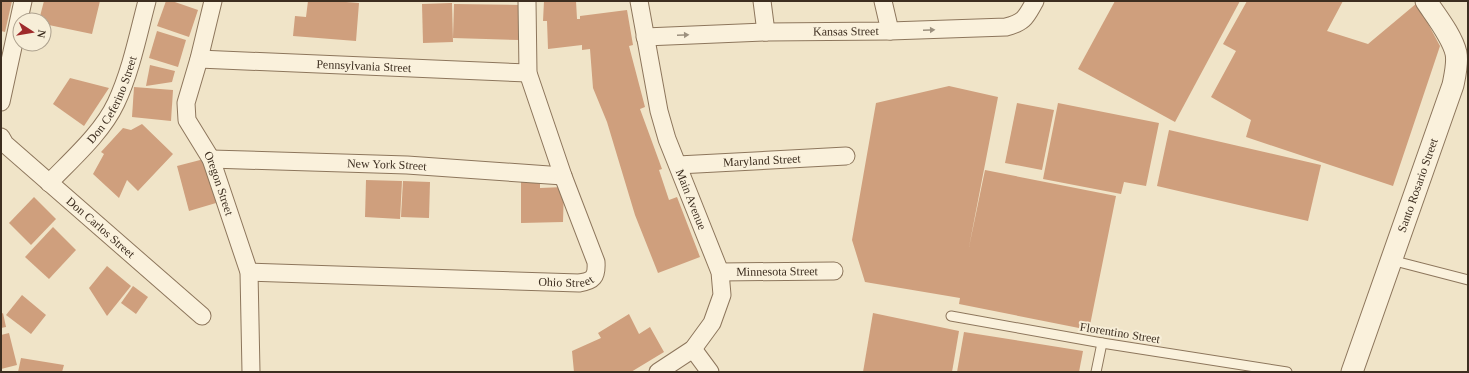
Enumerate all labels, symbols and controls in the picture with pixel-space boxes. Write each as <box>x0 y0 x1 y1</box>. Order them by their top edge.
north arrow <box>12 12 52 52</box>
street label: Kansas Street <box>813 24 879 39</box>
one-way arrow <box>923 26 935 33</box>
text: N <box>35 29 48 39</box>
one-way arrow <box>677 32 690 38</box>
street label: Don Ceferino Street <box>84 54 140 146</box>
street label: Pennsylvania Street <box>316 57 412 75</box>
street label: Santo Rosario Street <box>1395 136 1441 234</box>
street label: Oregon Street <box>201 149 237 218</box>
street label: Maryland Street <box>723 151 802 170</box>
street label: New York Street <box>347 156 428 173</box>
street label: Main Avenue <box>673 167 709 232</box>
street label: Don Carlos Street <box>64 194 138 261</box>
street label: Minnesota Street <box>736 264 819 279</box>
street label: Ohio Street <box>538 272 597 290</box>
street label: Florentino Street <box>1079 320 1162 346</box>

